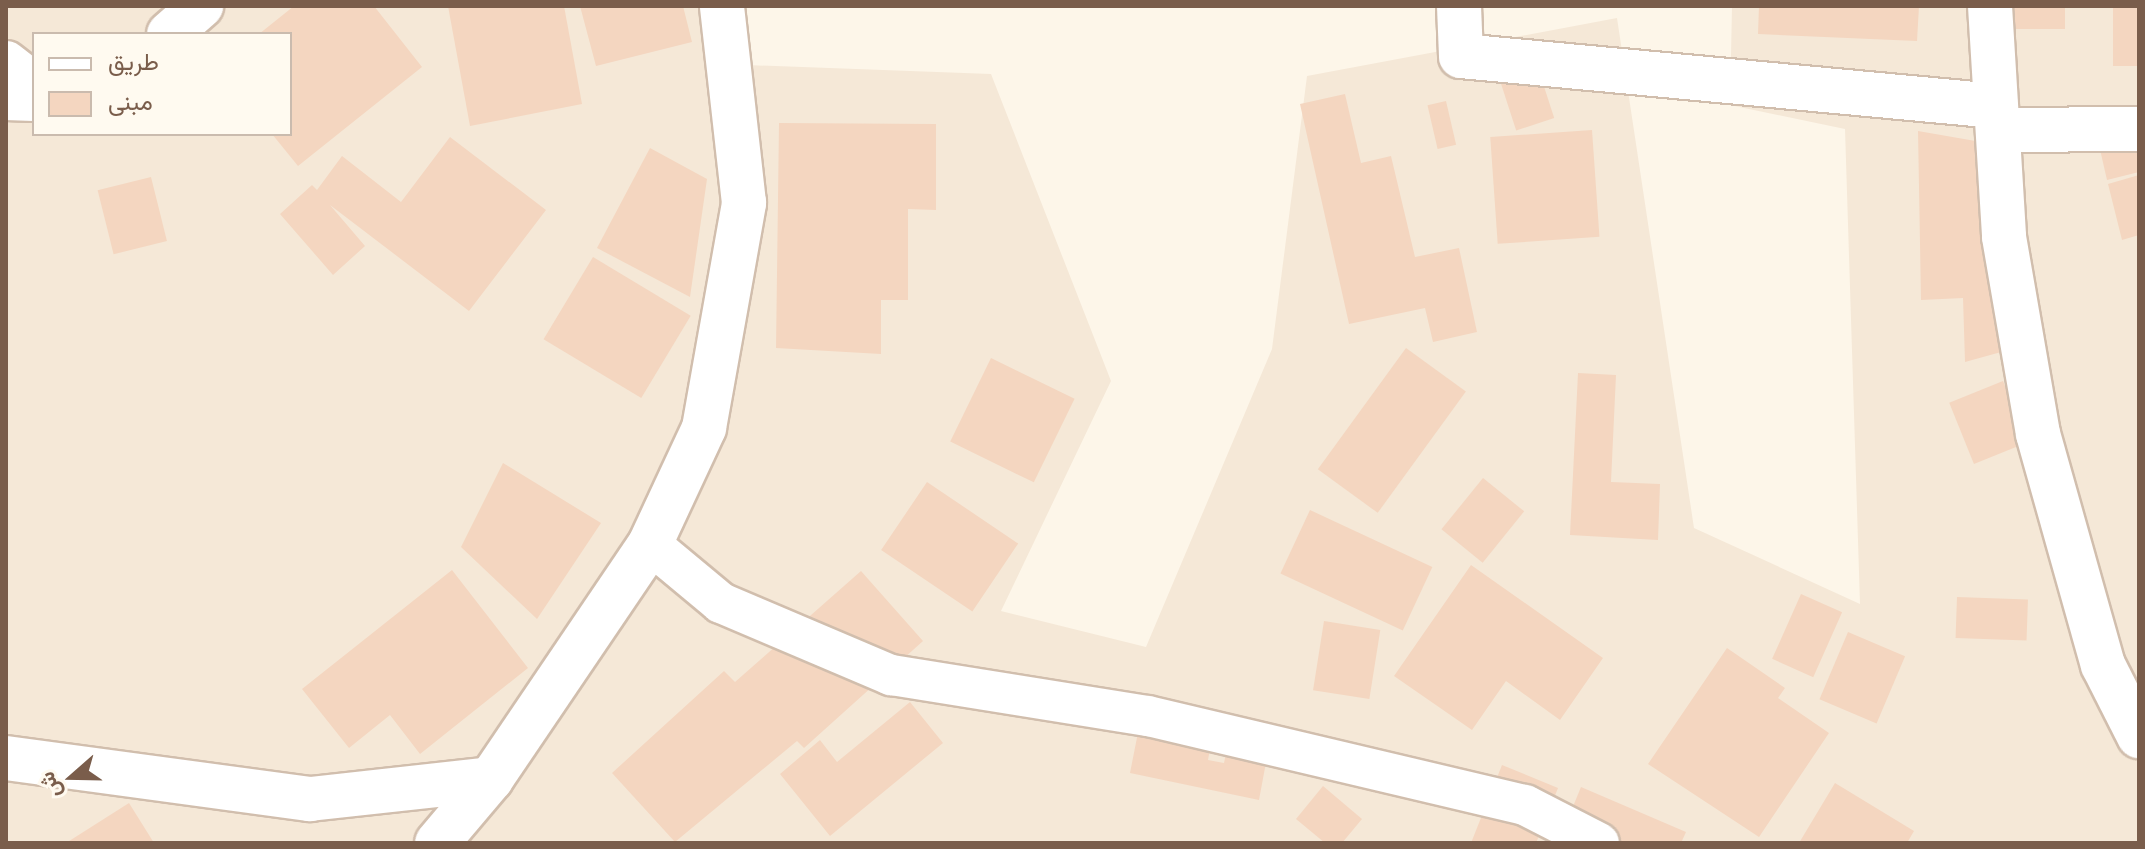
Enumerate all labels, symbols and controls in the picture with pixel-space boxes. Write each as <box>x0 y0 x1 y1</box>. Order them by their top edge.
legend <box>32 32 292 136</box>
text: طريق <box>108 47 159 76</box>
text: مبنى <box>108 87 153 116</box>
north arrow <box>32 737 112 817</box>
text: ش <box>33 768 66 802</box>

